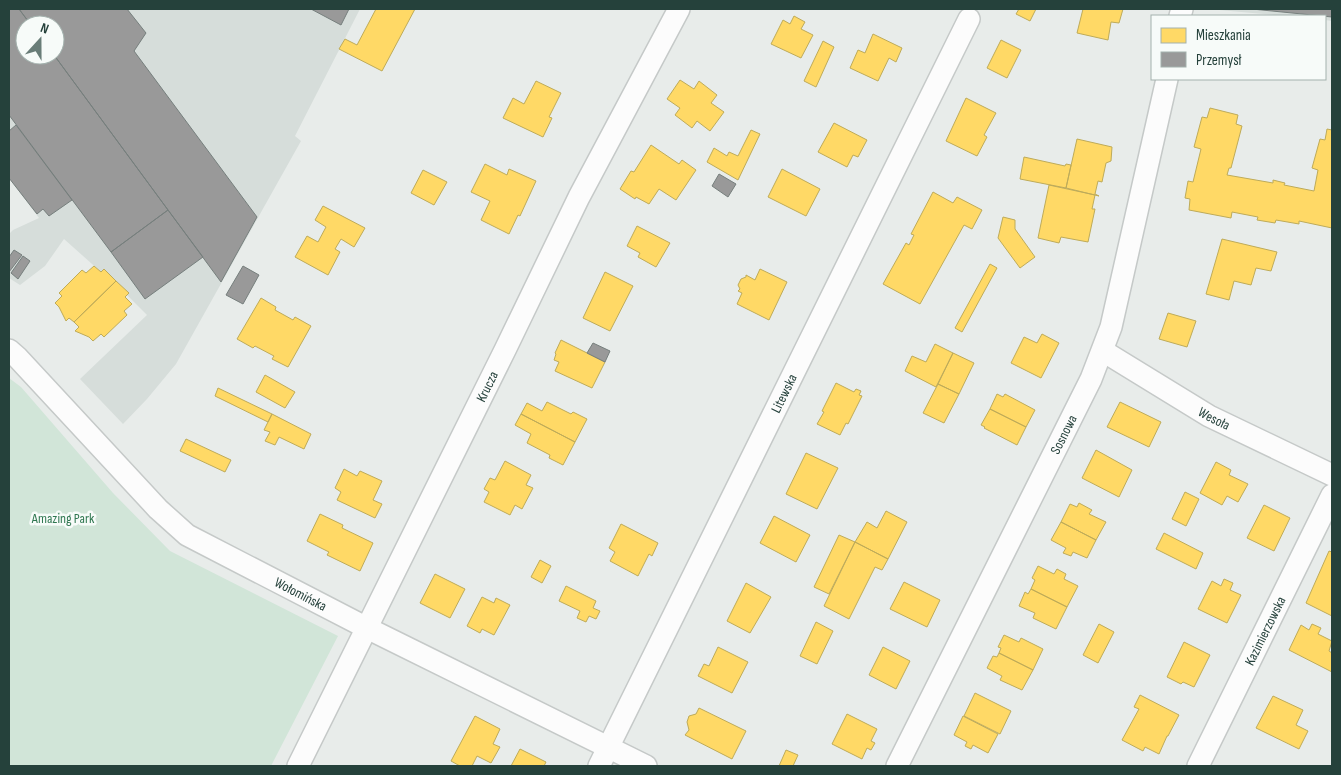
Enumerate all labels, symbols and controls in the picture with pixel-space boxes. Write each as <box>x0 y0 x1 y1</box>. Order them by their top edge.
north arrow <box>15 15 65 65</box>
legend <box>1151 15 1326 80</box>
text: N <box>38 19 51 38</box>
text: Mieszkania <box>1196 26 1251 45</box>
text: Przemysł <box>1196 51 1242 70</box>
street label: Krucza <box>472 368 502 405</box>
street label: Litewska <box>767 371 800 415</box>
street label: Wesoła <box>1195 403 1233 433</box>
street label: Sosnowa <box>1046 412 1080 457</box>
park label: Amazing Park <box>31 510 95 527</box>
street label: Wołomińska <box>272 573 330 614</box>
street label: Kazimierzowska <box>1241 593 1289 668</box>

